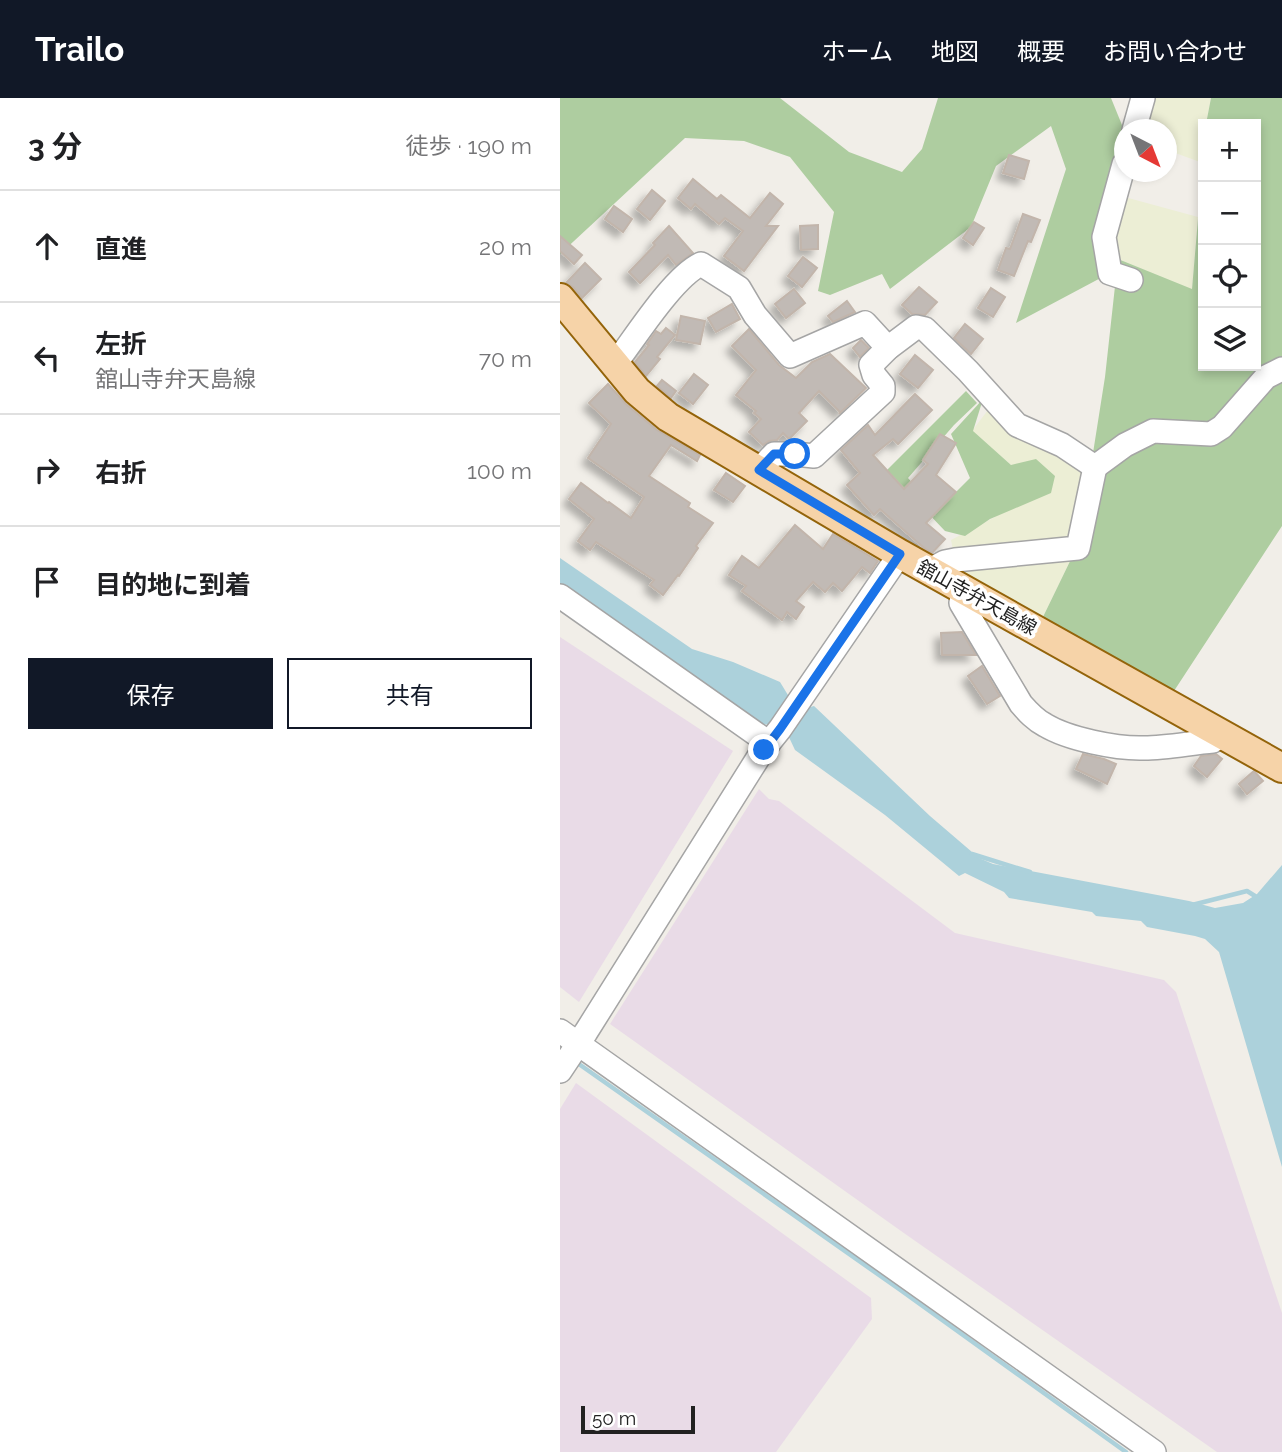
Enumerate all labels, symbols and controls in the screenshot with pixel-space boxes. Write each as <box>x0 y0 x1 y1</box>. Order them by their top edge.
text: Trailo <box>35 30 124 69</box>
text: ホーム <box>822 37 893 66</box>
text: 地図 <box>931 37 979 66</box>
text: 概要 <box>1017 37 1065 66</box>
text: お問い合わせ <box>1103 37 1247 66</box>
north arrow <box>1114 119 1177 182</box>
map controls <box>1198 119 1261 371</box>
button: + <box>1198 119 1261 182</box>
text: 3 分 <box>28 129 82 164</box>
text: 徒歩 · 190 m <box>406 132 532 159</box>
button: − <box>1198 182 1261 245</box>
icon: ahead <box>28 227 66 265</box>
text: 20 m <box>479 233 532 260</box>
text: 直進 <box>95 234 147 264</box>
button: locate <box>1198 245 1261 308</box>
button: layers <box>1198 308 1261 371</box>
text: 左折 <box>95 329 147 359</box>
icon: left <box>28 339 66 377</box>
text: 70 m <box>479 345 532 372</box>
text: 舘山寺弁天島線 <box>95 365 256 392</box>
route start <box>779 438 810 469</box>
icon: right <box>28 451 66 489</box>
text: 100 m <box>467 457 532 484</box>
text: 右折 <box>95 458 147 488</box>
street label: 舘山寺弁天島線 <box>913 555 1041 639</box>
icon: arrive <box>28 563 66 601</box>
text: 目的地に到着 <box>95 570 251 600</box>
button: 保存 <box>28 658 273 729</box>
button: 共有 <box>287 658 532 729</box>
route end <box>748 734 779 765</box>
scale bar <box>581 1403 695 1435</box>
text: 50 m <box>592 1407 636 1429</box>

